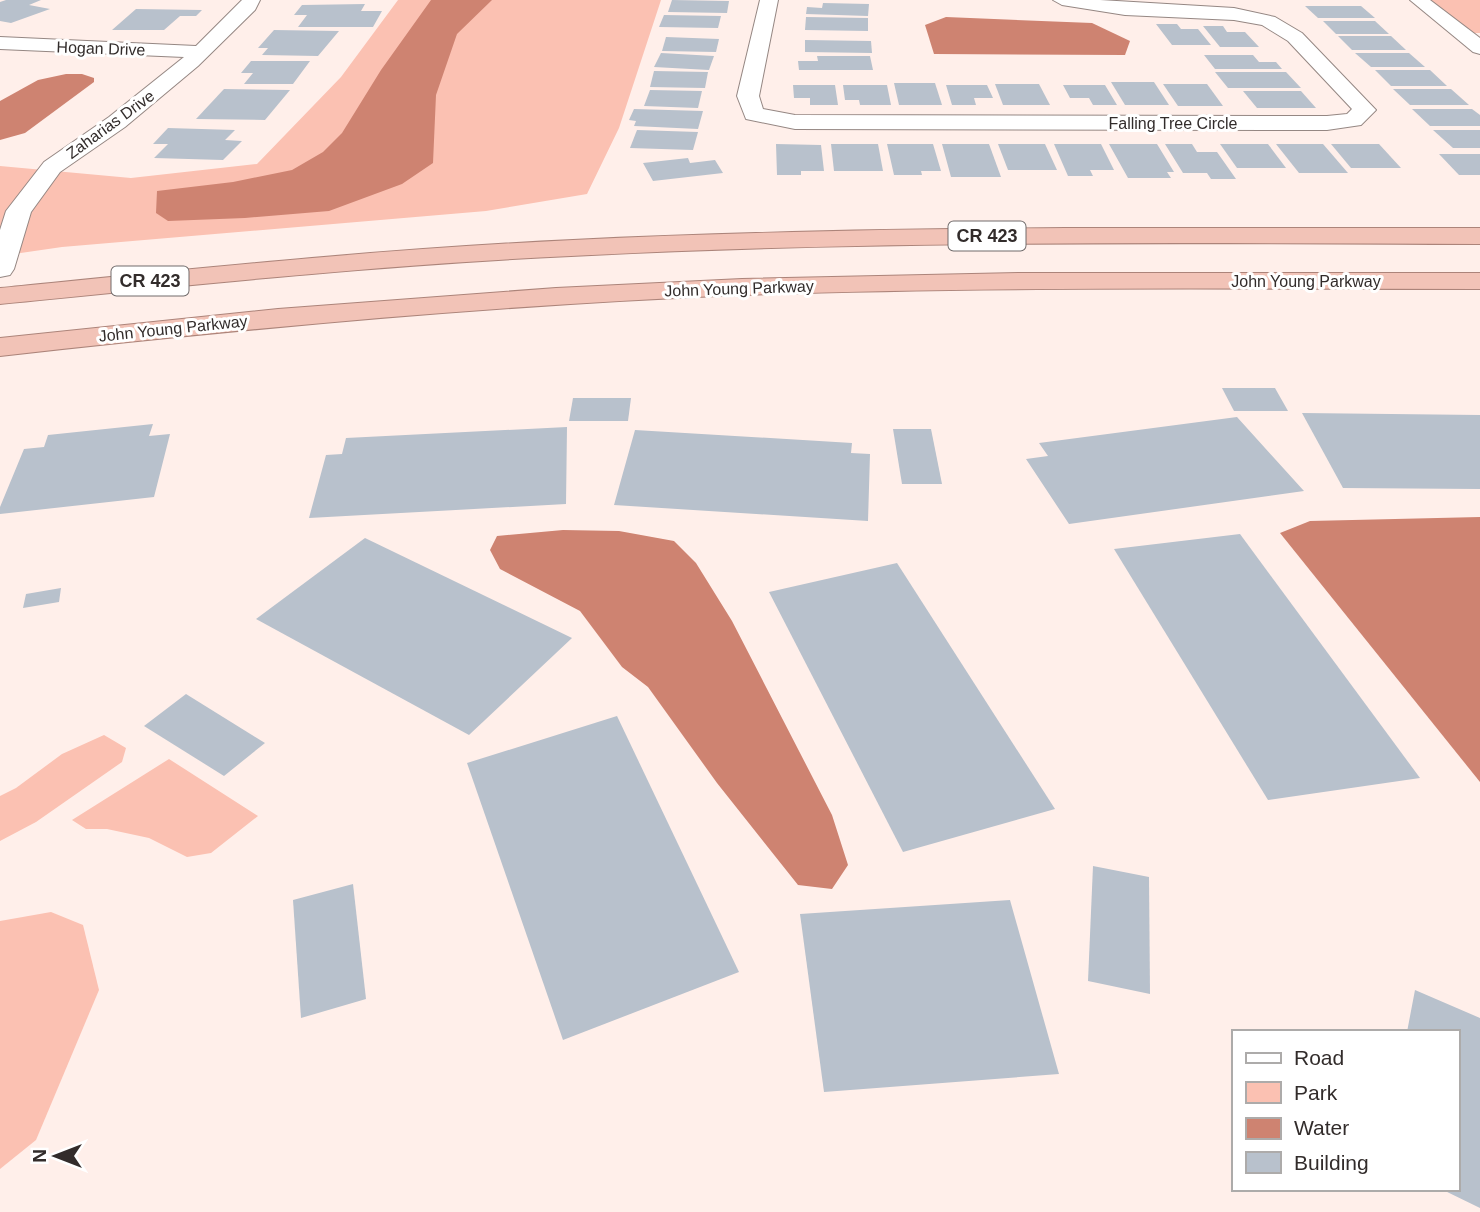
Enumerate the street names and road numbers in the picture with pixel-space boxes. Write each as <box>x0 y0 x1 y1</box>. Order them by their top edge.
street label: Hogan Drive <box>56 38 146 59</box>
street label: Zaharias Drive <box>63 87 157 162</box>
street label: Falling Tree Circle <box>1109 115 1238 132</box>
road number: CR 423 <box>948 222 1026 250</box>
road number: CR 423 <box>111 267 188 296</box>
street label: John Young Parkway <box>1231 273 1381 290</box>
street label: John Young Parkway <box>664 277 814 300</box>
street label: John Young Parkway <box>98 312 248 345</box>

